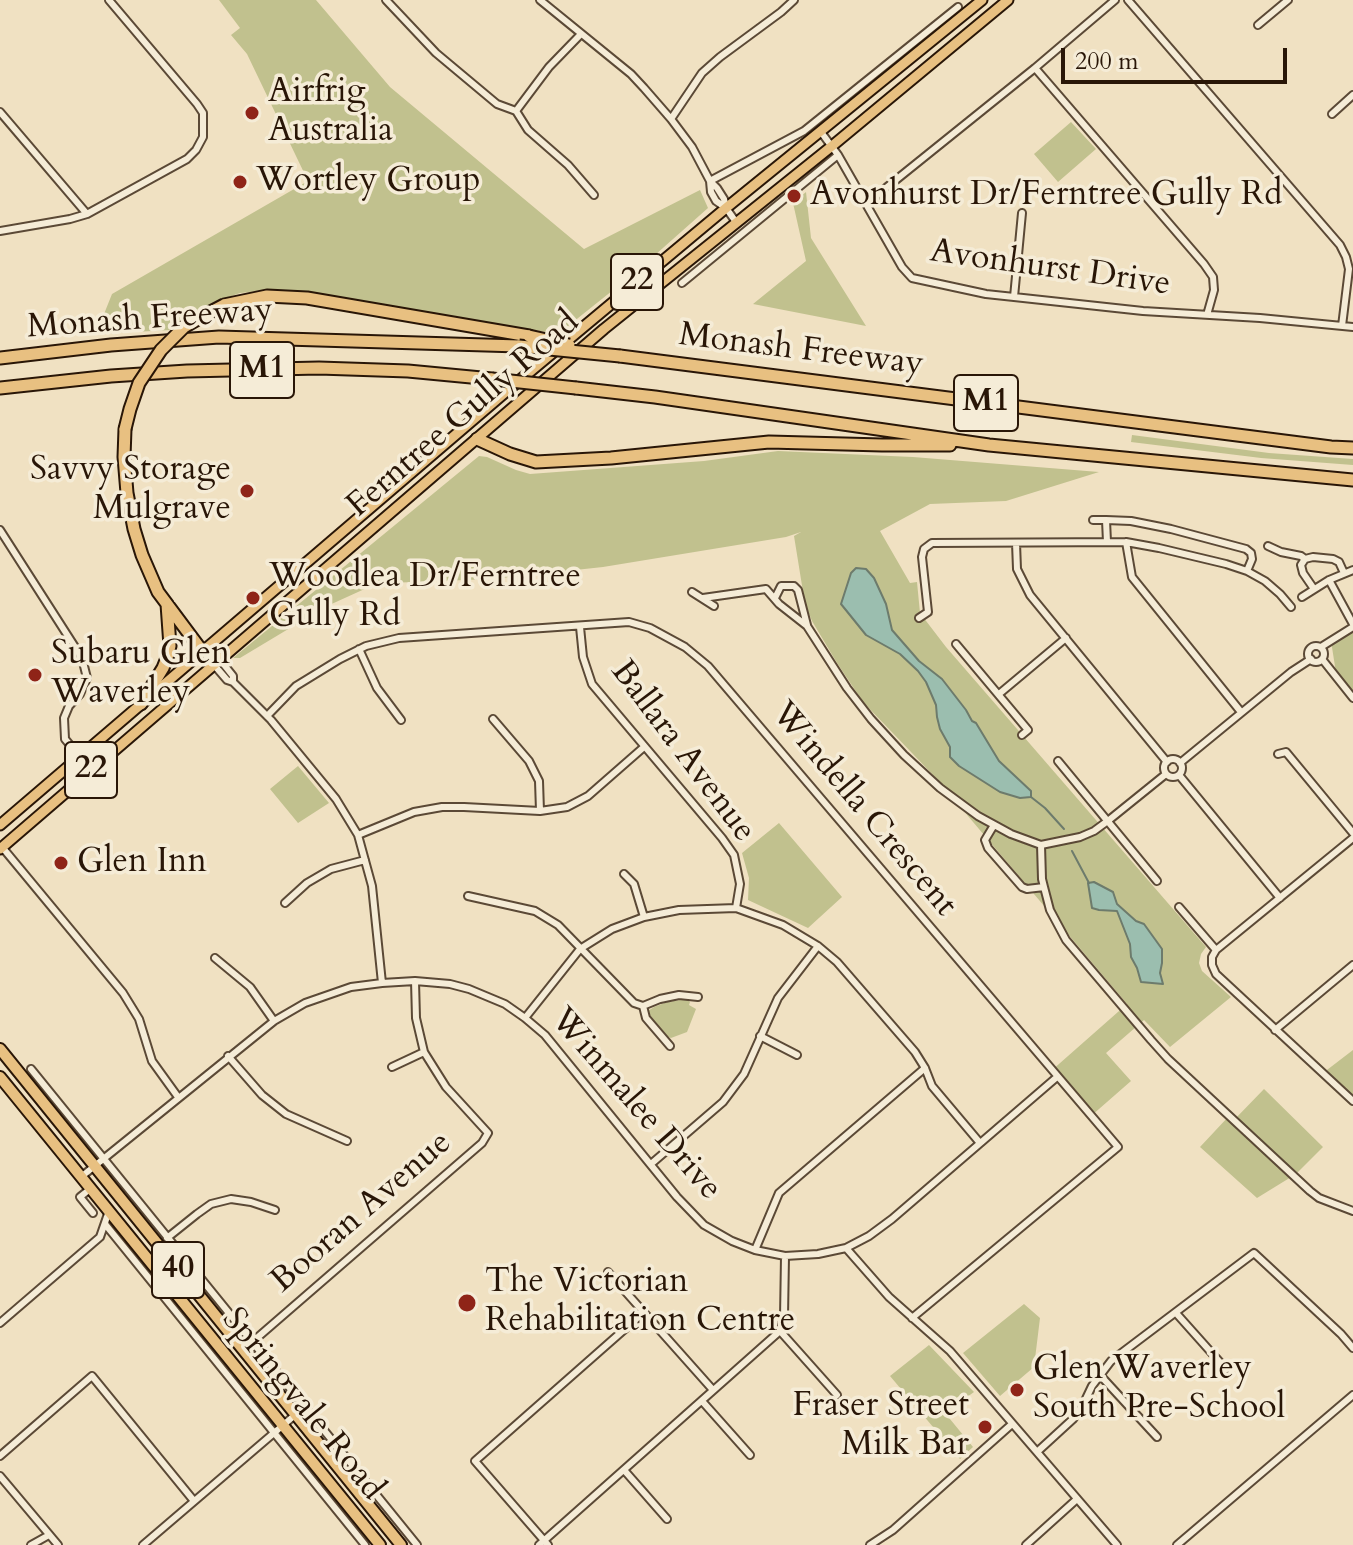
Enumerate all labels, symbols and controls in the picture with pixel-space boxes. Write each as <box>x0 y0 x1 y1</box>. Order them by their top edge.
scale bar <box>1065 32 1291 82</box>
text: 200 m <box>1075 45 1139 78</box>
place label: Airfrig Australia <box>268 73 393 152</box>
marker: Airfrig Australia <box>243 104 261 122</box>
place label: Wortley Group <box>256 162 481 202</box>
marker: Wortley Group <box>231 173 249 191</box>
place label: Avonhurst Dr/Ferntree Gully Rd <box>810 176 1282 216</box>
marker: Avonhurst Dr/Ferntree Gully Rd <box>785 187 803 205</box>
street label: Avonhurst Drive <box>927 232 1173 306</box>
road number: 22 <box>611 254 663 310</box>
street label: Monash Freeway <box>26 291 274 349</box>
street label: Ferntree Gully Road <box>340 303 588 527</box>
street label: Monash Freeway <box>676 316 926 386</box>
road number: M1 <box>230 342 294 398</box>
road number: M1 <box>954 375 1018 431</box>
place label: Savvy Storage Mulgrave <box>30 451 231 530</box>
marker: Savvy Storage Mulgrave <box>238 482 256 500</box>
place label: Woodlea Dr/Ferntree Gully Rd <box>269 558 581 638</box>
marker: Woodlea Dr/Ferntree Gully Rd <box>244 589 262 607</box>
place label: Subaru Glen Waverley <box>51 635 230 714</box>
street label: Ballara Avenue <box>601 653 763 851</box>
marker: Subaru Glen Waverley <box>26 666 44 684</box>
street label: Windella Crescent <box>761 694 965 926</box>
road number: 22 <box>65 742 117 798</box>
place label: Glen Inn <box>77 843 207 883</box>
marker: Glen Inn <box>52 854 70 872</box>
street label: Winmalee Drive <box>541 1001 729 1209</box>
street label: Booran Avenue <box>263 1124 461 1302</box>
road number: 40 <box>152 1242 204 1298</box>
place label: The Victorian Rehabilitation Centre <box>485 1263 795 1342</box>
marker: The Victorian Rehabilitation Centre <box>456 1292 478 1314</box>
street label: Springvale Road <box>212 1301 392 1509</box>
place label: Glen Waverley South Pre-School <box>1033 1350 1285 1430</box>
marker: Glen Waverley South Pre-School <box>1008 1381 1026 1399</box>
place label: Fraser Street Milk Bar <box>792 1387 969 1466</box>
marker: Fraser Street Milk Bar <box>976 1418 994 1436</box>

